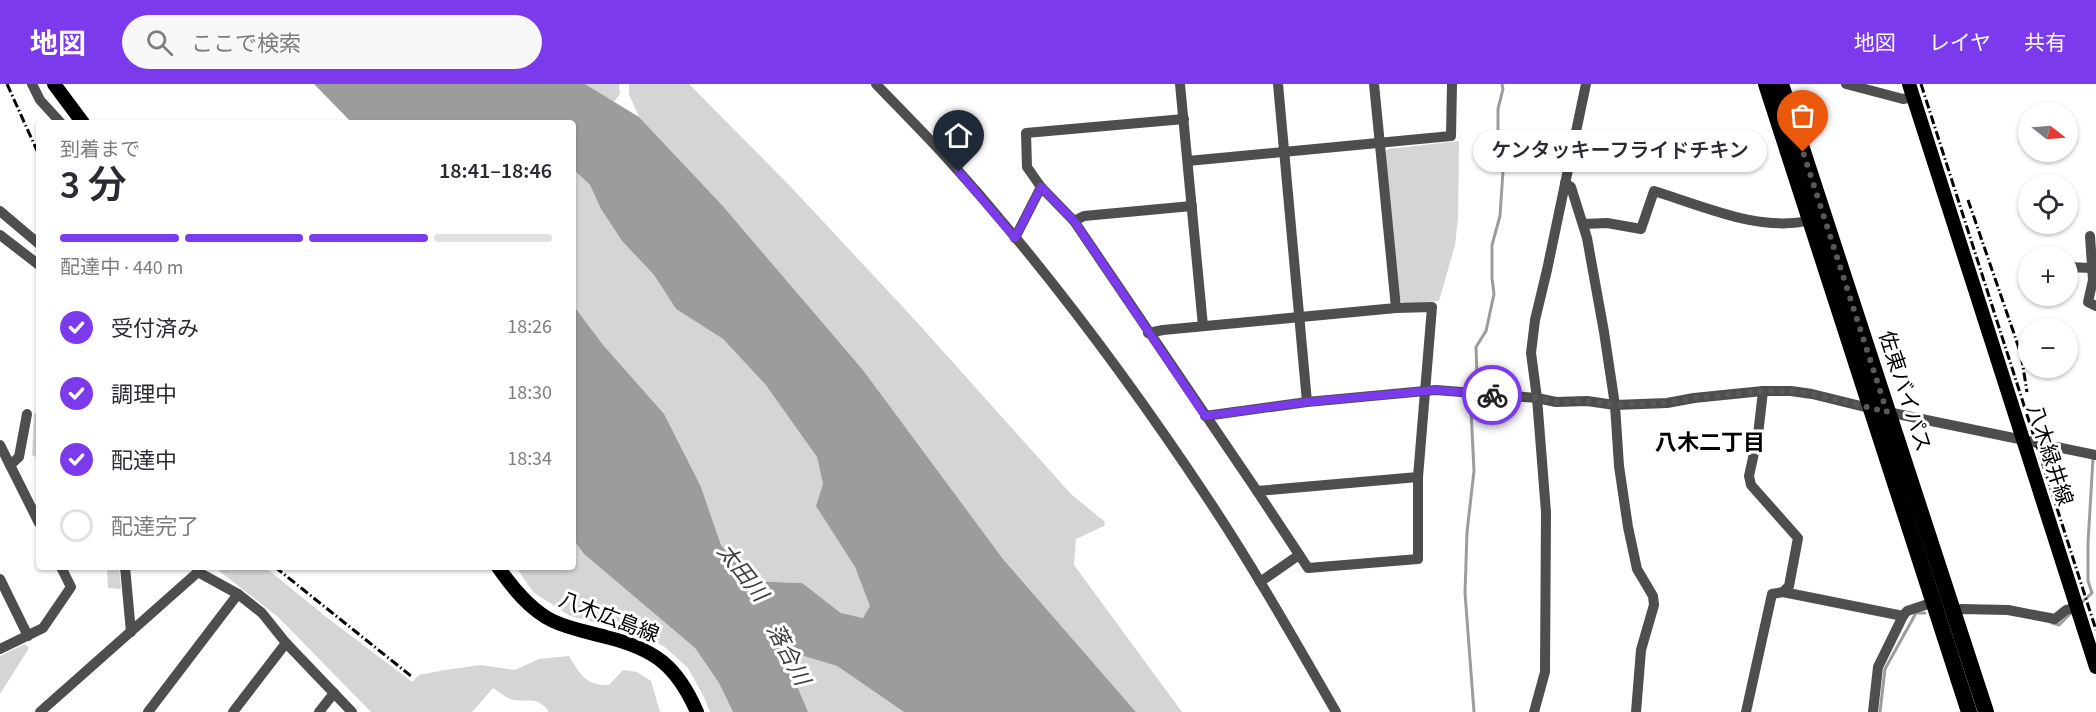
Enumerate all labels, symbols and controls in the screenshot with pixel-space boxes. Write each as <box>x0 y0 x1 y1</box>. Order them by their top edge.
search box <box>122 15 542 69</box>
text: 地図 <box>30 24 86 64</box>
icon: search <box>143 26 176 59</box>
text: ここで検索 <box>191 28 301 60</box>
text: 地図 <box>1854 28 1896 58</box>
text: レイヤ <box>1929 28 1991 58</box>
text: 共有 <box>2024 28 2066 58</box>
pin <box>1777 90 1828 152</box>
icon: bag <box>1786 99 1819 132</box>
north arrow <box>2018 102 2078 162</box>
map controls <box>2018 102 2078 378</box>
pin <box>933 110 984 172</box>
icon: home <box>942 119 975 152</box>
callout: ケンタッキーフライドチキン <box>1473 131 1767 173</box>
text: 到着まで <box>60 136 140 164</box>
text: ケンタッキーフライドチキン <box>1491 137 1749 165</box>
text: 18:41–18:46 <box>439 155 552 187</box>
text: 3 分 <box>60 158 127 214</box>
button: locate <box>2018 174 2078 234</box>
button: + <box>2018 246 2078 306</box>
text: 配達中 · 440 m <box>60 254 183 282</box>
icon: check <box>60 311 93 344</box>
text: 受付済み <box>111 313 199 345</box>
text: 18:26 <box>507 313 552 341</box>
button: − <box>2018 318 2078 378</box>
street label: 佐東バイパス <box>1871 327 1939 455</box>
courier <box>1462 365 1522 425</box>
icon: check <box>60 377 93 410</box>
text: 調理中 <box>111 379 177 411</box>
text: 18:30 <box>507 379 552 407</box>
icon: bike <box>1476 379 1509 412</box>
street label: 八木緑井線 <box>2020 400 2080 510</box>
district label: 八木二丁目 <box>1655 427 1765 459</box>
icon: check <box>60 443 93 476</box>
text: 配達中 <box>111 445 177 477</box>
text: 18:34 <box>507 445 552 473</box>
text: 配達完了 <box>111 511 199 543</box>
water label: 太田川 <box>709 537 776 610</box>
street label: 八木広島線 <box>555 584 663 650</box>
water label: 落合川 <box>758 618 819 693</box>

